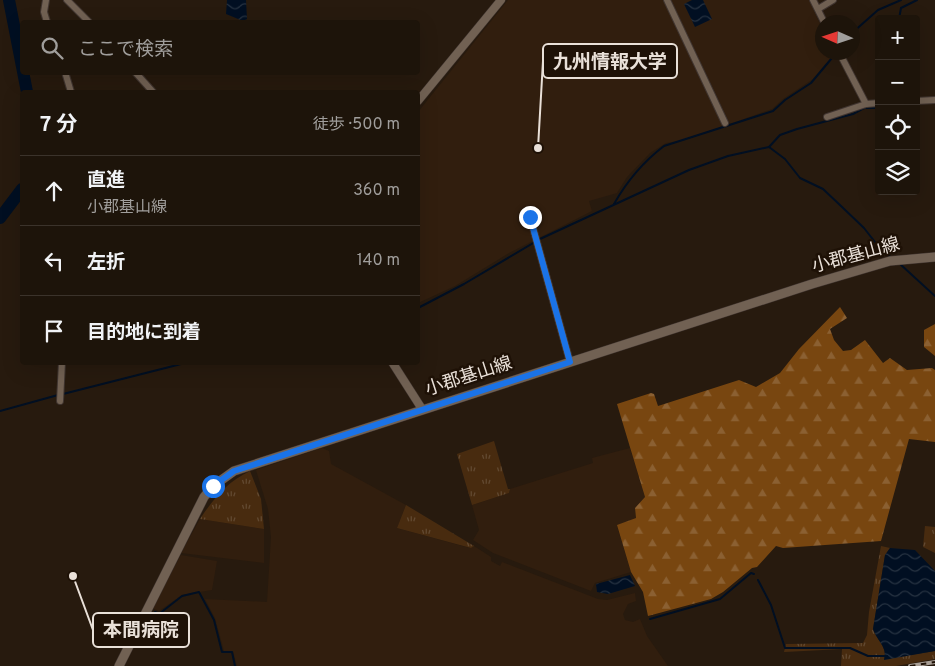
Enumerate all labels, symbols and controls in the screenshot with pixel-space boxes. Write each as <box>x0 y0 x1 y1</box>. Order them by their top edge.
north arrow <box>815 15 860 60</box>
map controls <box>875 15 920 195</box>
button: + <box>875 15 920 60</box>
search box <box>20 20 420 75</box>
icon: search <box>38 34 66 62</box>
text: ここで検索 <box>78 38 173 62</box>
callout: 九州情報大学 <box>543 44 677 78</box>
text: 九州情報大学 <box>553 51 667 75</box>
button: − <box>875 60 920 105</box>
button: locate <box>875 105 920 150</box>
text: 7 分 <box>40 112 78 139</box>
text: 徒歩 · 500 m <box>313 115 400 135</box>
button: layers <box>875 150 920 195</box>
text: 直進 <box>87 169 125 193</box>
icon: ahead <box>40 177 68 205</box>
text: 360 m <box>353 181 400 201</box>
text: 小郡基山線 <box>87 198 167 218</box>
route end <box>519 206 542 229</box>
street label: 小郡基山線 <box>810 233 902 279</box>
icon: left <box>40 247 68 275</box>
text: 左折 <box>87 251 125 275</box>
text: 140 m <box>357 251 400 271</box>
icon: arrive <box>40 317 68 345</box>
text: 目的地に到着 <box>87 321 201 345</box>
street label: 小郡基山線 <box>423 352 515 402</box>
route start <box>202 475 225 498</box>
callout: 本間病院 <box>93 613 189 647</box>
text: 本間病院 <box>103 619 179 643</box>

